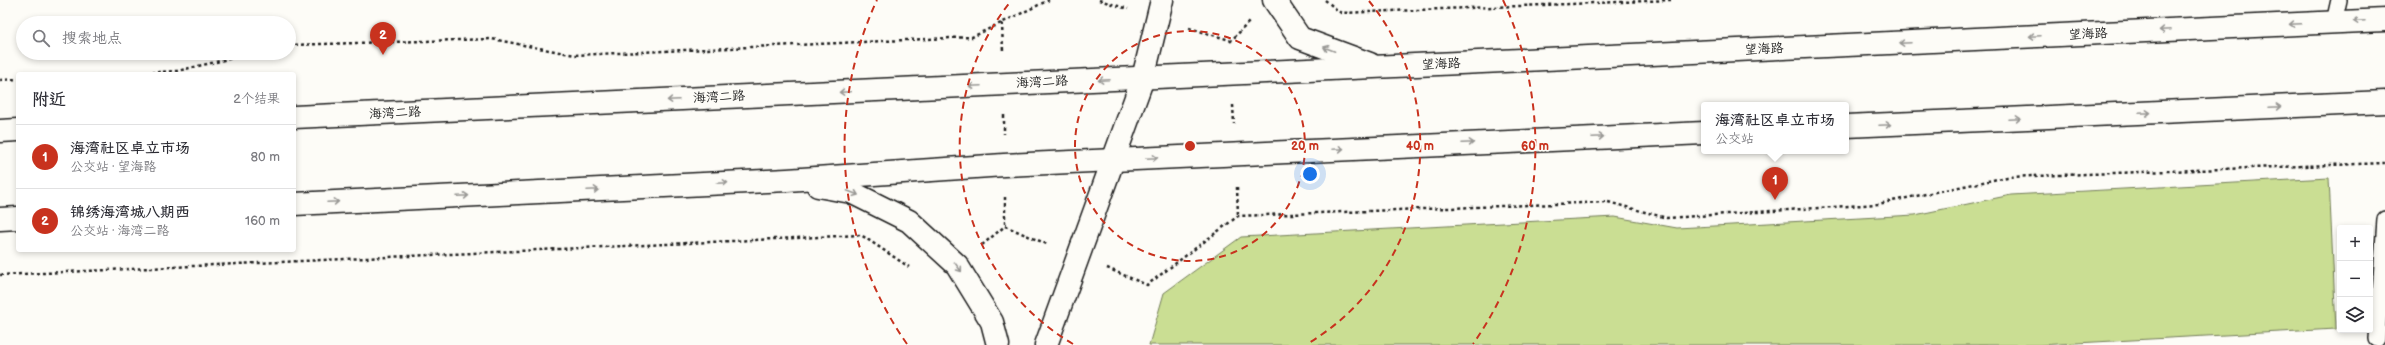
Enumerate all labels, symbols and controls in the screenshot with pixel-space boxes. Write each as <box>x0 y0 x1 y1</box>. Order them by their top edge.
search box <box>16 16 296 60</box>
one-way arrow <box>2353 18 2366 25</box>
one-way arrow <box>2289 21 2302 28</box>
pin: 2 <box>370 22 396 55</box>
street label: 望海路 <box>2068 25 2108 43</box>
icon: search <box>30 27 52 49</box>
one-way arrow <box>2159 27 2172 34</box>
text: 搜索地点 <box>62 29 122 48</box>
one-way arrow <box>2029 33 2042 40</box>
one-way arrow <box>1899 39 1912 46</box>
street label: 望海路 <box>1744 40 1784 58</box>
one-way arrow <box>1324 44 1336 52</box>
street label: 望海路 <box>1421 55 1461 73</box>
street label: 海湾二路 <box>1016 73 1068 91</box>
one-way arrow <box>1098 76 1111 83</box>
one-way arrow <box>969 82 982 89</box>
street label: 海湾二路 <box>693 88 745 106</box>
one-way arrow <box>839 88 852 95</box>
text: 附近 <box>32 90 66 110</box>
text: 2个结果 <box>233 91 280 107</box>
one-way arrow <box>667 96 680 103</box>
popup <box>1701 102 1849 154</box>
one-way arrow <box>2268 103 2281 110</box>
street label: 海湾二路 <box>369 104 421 122</box>
one-way arrow <box>2138 109 2151 116</box>
text: 海湾社区卓立市场 <box>1715 111 1835 130</box>
one-way arrow <box>2008 115 2021 122</box>
one-way arrow <box>1878 121 1891 128</box>
text: 公交站 <box>1715 131 1754 147</box>
one-way arrow <box>1591 134 1604 141</box>
text: 海湾社区卓立市场 <box>70 139 190 158</box>
centre of rings <box>1183 139 1197 153</box>
text: 20 m <box>1291 139 1319 154</box>
text: 40 m <box>1406 139 1434 154</box>
text: 60 m <box>1521 139 1549 154</box>
one-way arrow <box>1461 140 1474 147</box>
one-way arrow <box>1331 145 1344 153</box>
text: 1 <box>42 149 48 165</box>
text: 80 m <box>251 149 280 165</box>
one-way arrow <box>1145 154 1158 162</box>
text: 公交站 · 望海路 <box>70 159 156 175</box>
your location <box>1300 164 1320 184</box>
pin: 1 <box>1762 167 1788 200</box>
one-way arrow <box>715 180 728 187</box>
one-way arrow <box>586 186 599 193</box>
one-way arrow <box>846 190 858 198</box>
one-way arrow <box>456 192 469 200</box>
one-way arrow <box>326 199 339 206</box>
text: 锦绣海湾城八期西 <box>70 203 190 222</box>
text: 2 <box>41 213 49 229</box>
text: 160 m <box>245 213 280 229</box>
text: 公交站 · 海湾二路 <box>70 223 169 239</box>
map controls <box>2337 225 2373 333</box>
button: + <box>2337 225 2373 261</box>
one-way arrow <box>953 261 962 272</box>
button: − <box>2337 261 2373 297</box>
button: layers <box>2337 297 2373 333</box>

